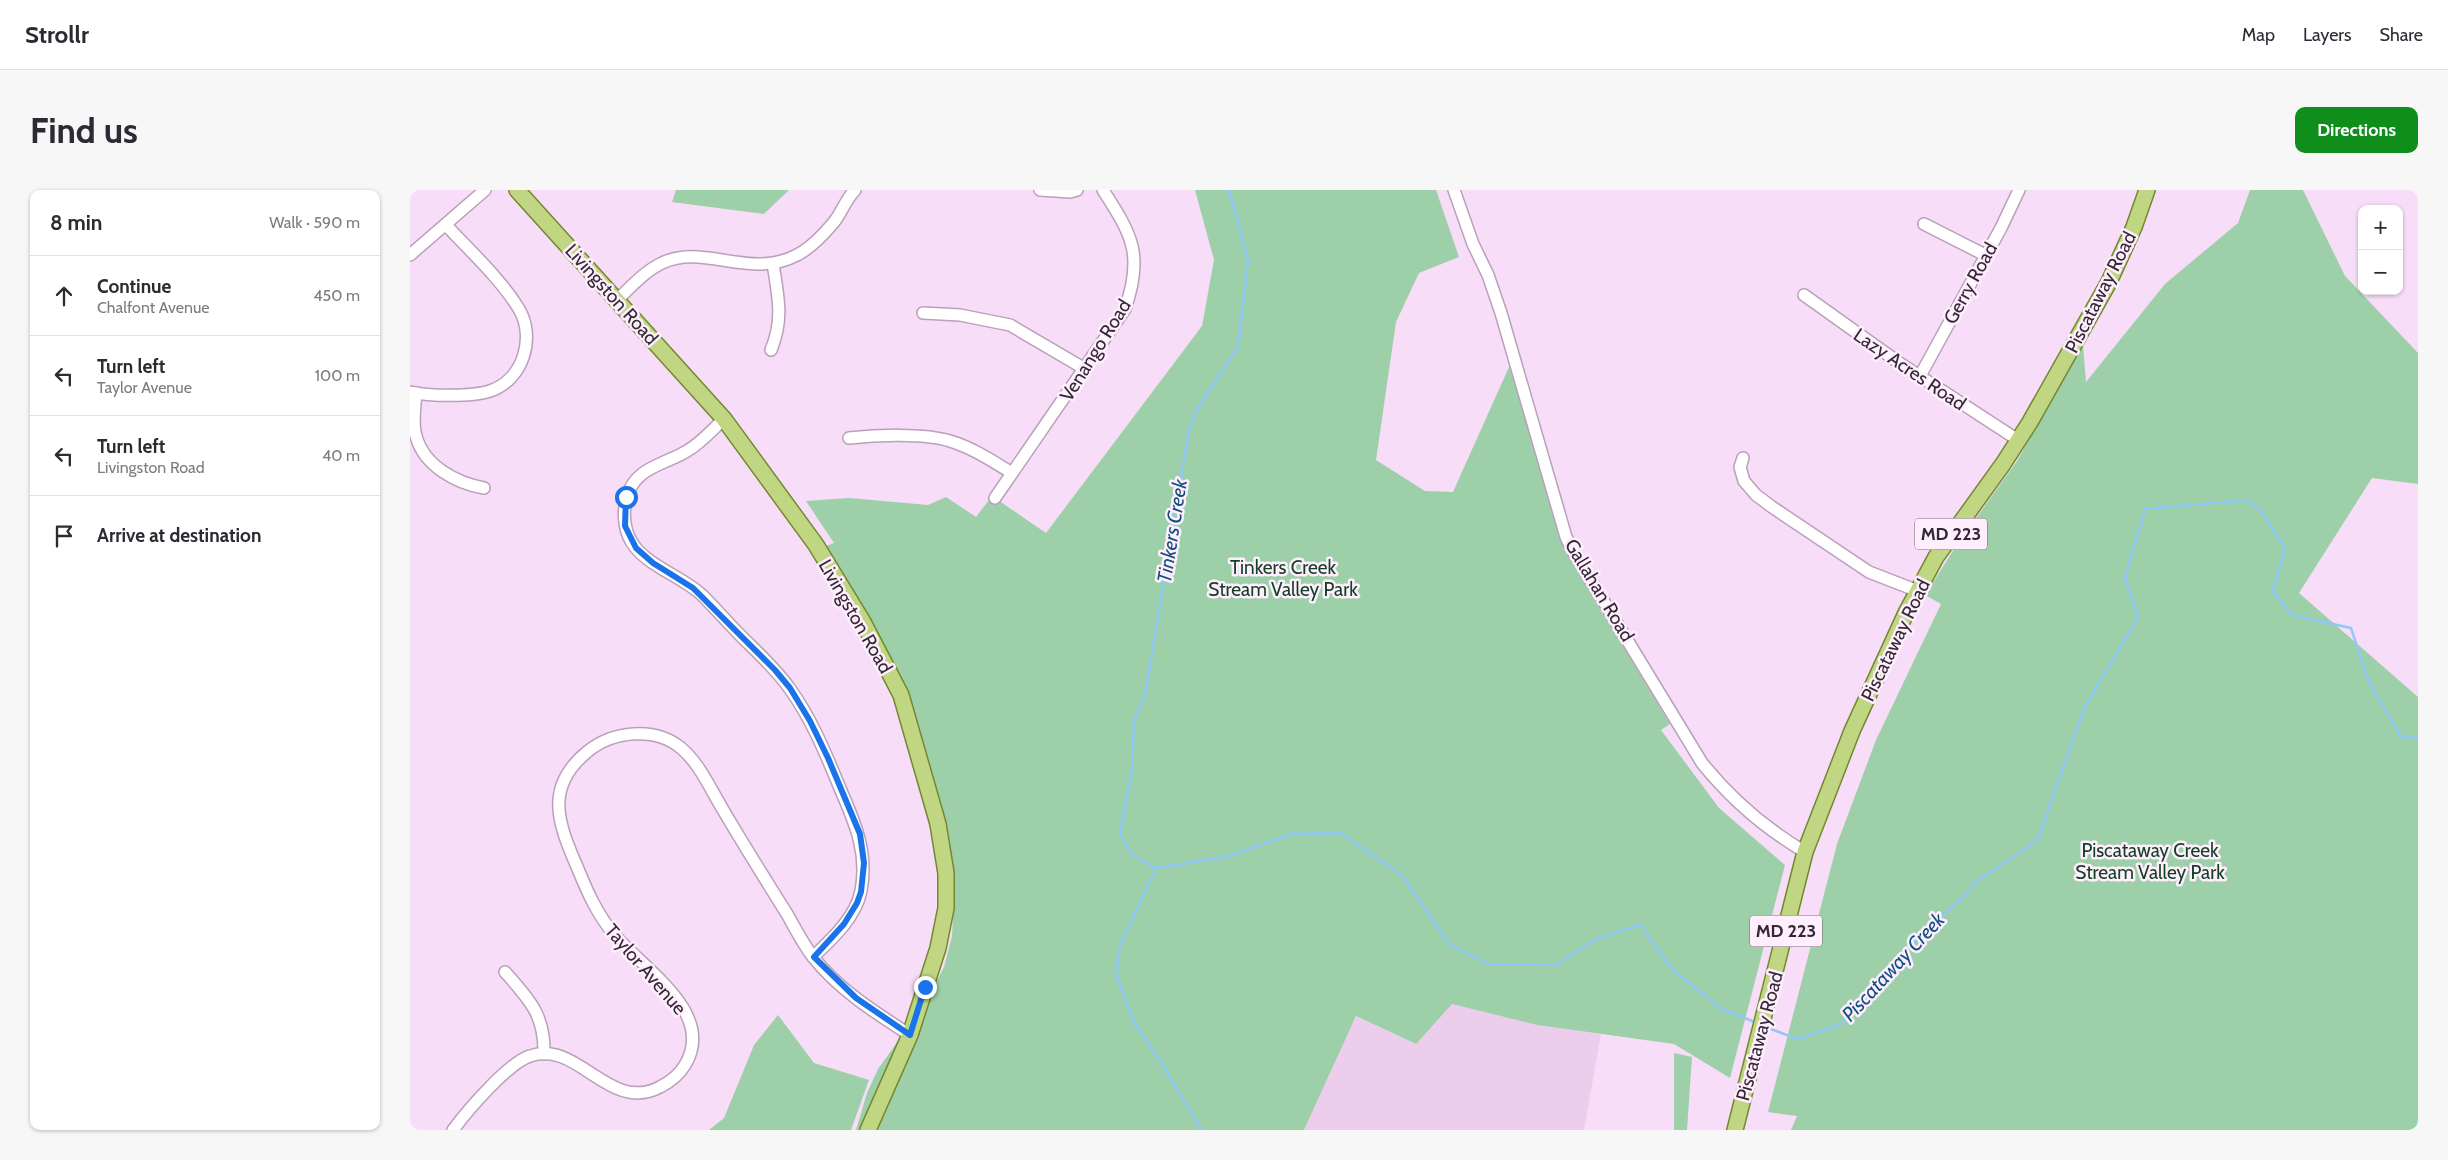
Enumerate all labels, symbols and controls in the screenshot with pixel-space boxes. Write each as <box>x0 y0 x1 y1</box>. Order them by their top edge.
text: Strollr <box>25 20 89 49</box>
text: Map <box>2242 24 2275 46</box>
text: Layers <box>2303 24 2352 46</box>
text: Share <box>2380 24 2423 46</box>
button: Directions <box>2295 107 2418 153</box>
text: Find us <box>30 109 138 152</box>
map controls <box>2358 205 2403 295</box>
button: + <box>2358 205 2403 250</box>
text: 8 min <box>50 210 102 235</box>
text: Walk · 590 m <box>269 213 360 232</box>
street label: Piscataway Road <box>2060 228 2141 357</box>
street label: Livingston Road <box>560 239 663 350</box>
street label: Gerry Road <box>1939 239 2002 328</box>
button: − <box>2358 250 2403 295</box>
text: Continue <box>97 275 171 298</box>
icon: ahead <box>50 282 78 310</box>
text: 450 m <box>313 286 360 305</box>
street label: Venango Road <box>1055 295 1136 406</box>
text: Chalfont Avenue <box>97 298 209 317</box>
street label: Lazy Acres Road <box>1849 323 1970 415</box>
text: Turn left <box>97 355 165 378</box>
icon: left <box>50 362 78 390</box>
text: 100 m <box>315 366 360 385</box>
text: Taylor Avenue <box>97 378 192 397</box>
text: Turn left <box>97 435 165 458</box>
icon: left <box>50 442 78 470</box>
text: 40 m <box>322 446 360 465</box>
text: Livingston Road <box>97 458 205 477</box>
water label: Tinkers Creek <box>1152 476 1192 584</box>
route start <box>615 486 638 509</box>
road number: MD 223 <box>1915 518 1987 549</box>
icon: arrive <box>50 522 78 550</box>
text: Arrive at destination <box>97 524 261 547</box>
street label: Gallahan Road <box>1560 535 1639 646</box>
street label: Livingston Road <box>814 555 897 677</box>
park label: Tinkers Creek Stream Valley Park <box>1208 556 1358 601</box>
street label: Piscataway Road <box>1856 575 1935 705</box>
park label: Piscataway Creek Stream Valley Park <box>2075 839 2225 884</box>
water label: Piscataway Creek <box>1837 907 1950 1026</box>
road number: MD 223 <box>1750 916 1822 946</box>
street label: Taylor Avenue <box>600 919 691 1020</box>
street label: Piscataway Road <box>1731 969 1788 1103</box>
route end <box>914 976 937 999</box>

